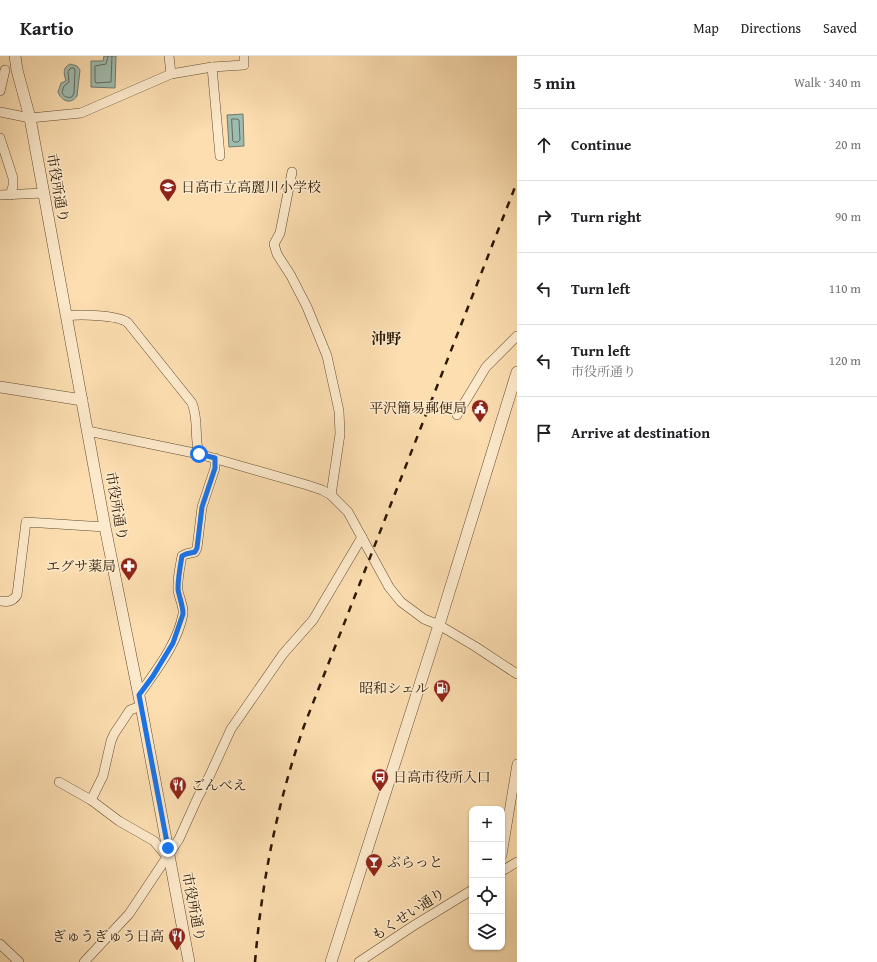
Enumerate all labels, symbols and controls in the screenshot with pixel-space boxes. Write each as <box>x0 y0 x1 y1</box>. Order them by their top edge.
text: Kartio <box>20 14 74 42</box>
text: Map <box>693 18 719 38</box>
text: Directions <box>741 18 801 38</box>
text: Saved <box>823 18 857 38</box>
text: 5 min <box>533 70 575 95</box>
text: Walk · 340 m <box>794 73 861 92</box>
icon: ahead <box>533 134 555 156</box>
text: Continue <box>571 134 632 155</box>
text: 20 m <box>835 135 861 154</box>
street label: 市役所通り <box>42 152 74 224</box>
school or university icon: 日高市立高麗川小学校 <box>158 177 178 202</box>
place label: 日高市立高麗川小学校 <box>181 177 321 197</box>
icon: right <box>533 206 555 228</box>
text: Turn right <box>571 206 642 227</box>
text: 90 m <box>835 207 861 226</box>
icon: left <box>533 278 555 300</box>
text: Turn left <box>571 278 630 299</box>
text: 110 m <box>829 279 861 298</box>
district label: 沖野 <box>371 328 402 349</box>
text: Turn left <box>571 340 630 361</box>
icon: left <box>533 350 555 372</box>
text: 120 m <box>829 351 861 370</box>
text: 市役所通り <box>571 362 636 381</box>
place label: 平沢簡易郵便局 <box>369 398 467 418</box>
public building icon: 平沢簡易郵便局 <box>470 398 490 423</box>
icon: arrive <box>533 422 555 444</box>
text: Arrive at destination <box>571 422 710 443</box>
route start <box>190 445 208 463</box>
street label: 市役所通り <box>101 470 133 542</box>
place label: エグサ薬局 <box>46 556 116 576</box>
pharmacy icon: エグサ薬局 <box>119 556 139 581</box>
place label: 昭和シェル <box>359 678 429 698</box>
fuel station icon: 昭和シェル <box>432 678 452 703</box>
bus stop icon: 日高市役所入口 <box>370 767 390 792</box>
place label: 日高市役所入口 <box>393 767 491 787</box>
restaurant icon: ごんべえ <box>168 775 188 800</box>
place label: ごんべえ <box>191 775 247 795</box>
map controls <box>469 806 505 950</box>
button: + <box>469 806 505 842</box>
route end <box>159 839 177 857</box>
button: − <box>469 842 505 878</box>
bar icon: ぶらっと <box>364 852 384 877</box>
place label: ぶらっと <box>387 852 443 872</box>
street label: 市役所通り <box>178 871 210 943</box>
button: locate <box>469 878 505 914</box>
street label: もくせい通り <box>367 883 449 945</box>
button: layers <box>469 914 505 950</box>
place label: ぎゅうぎゅう日高 <box>52 926 164 946</box>
restaurant icon: ぎゅうぎゅう日高 <box>167 926 187 951</box>

